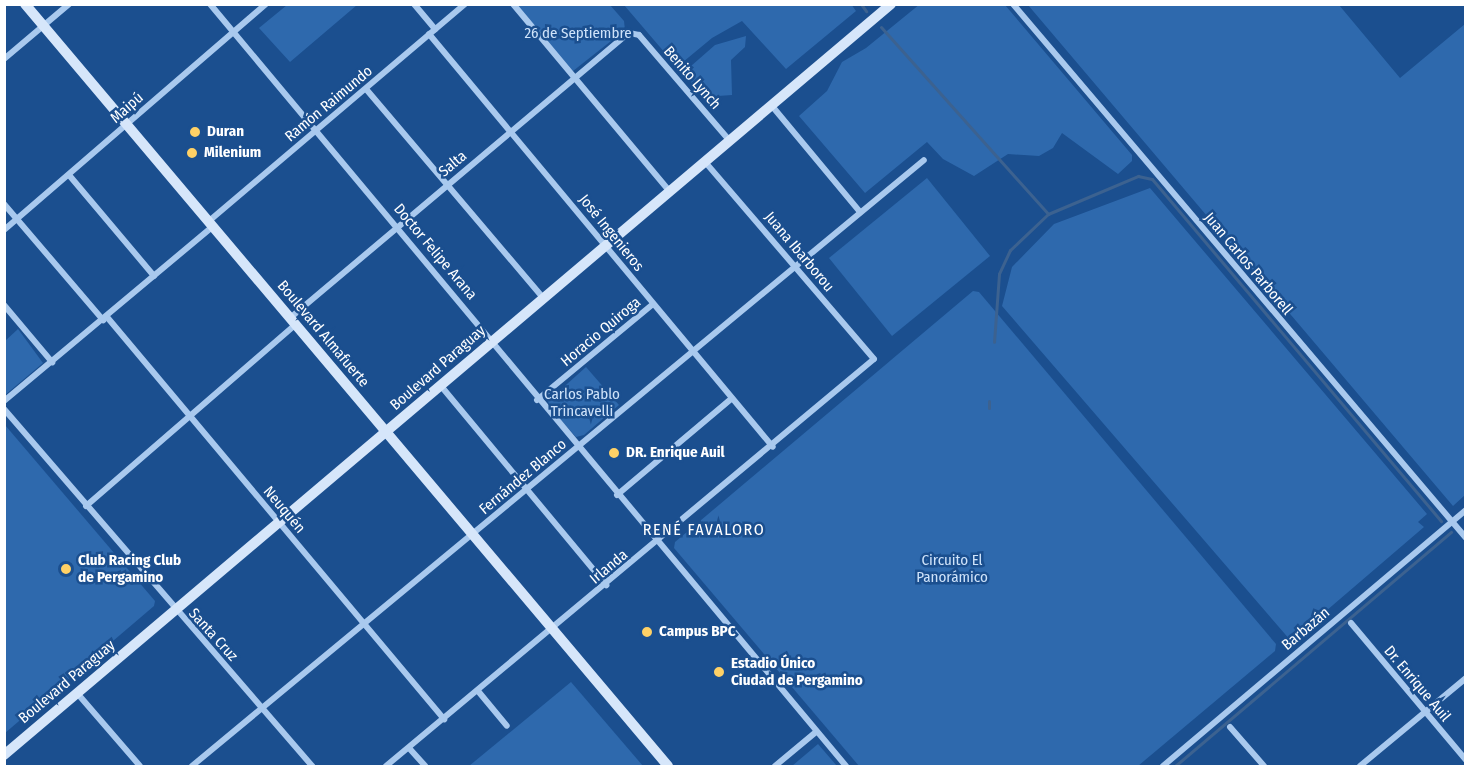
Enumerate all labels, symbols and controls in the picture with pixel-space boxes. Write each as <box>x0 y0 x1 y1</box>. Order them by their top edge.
park label: 26 de Septiembre <box>524 25 632 43</box>
street label: Benito Lynch <box>660 43 724 113</box>
street label: Ramón Raimundo <box>282 62 376 146</box>
street label: Maipú <box>107 89 147 127</box>
place label: Duran <box>207 123 244 141</box>
marker: Duran <box>188 125 202 139</box>
place label: Milenium <box>204 144 261 162</box>
marker: Milenium <box>185 146 199 160</box>
street label: Salta <box>435 147 471 181</box>
street label: José Ingenieros <box>575 191 647 275</box>
street label: Doctor Felipe Arana <box>390 200 480 304</box>
street label: Juana Ibarborou <box>760 208 838 296</box>
street label: Juan Carlos Parborell <box>1200 209 1296 319</box>
street label: Boulevard Almafuerte <box>273 277 373 391</box>
street label: Horacio Quiroga <box>557 293 645 371</box>
street label: Boulevard Paraguay <box>387 322 489 414</box>
park label: Carlos Pablo Trincavelli <box>544 385 620 420</box>
street label: Fernández Blanco <box>476 435 570 519</box>
place label: DR. Enrique Auil <box>626 444 725 462</box>
marker: DR. Enrique Auil <box>607 446 621 460</box>
street label: Neuquén <box>259 483 309 537</box>
district label: RENÉ FAVALORO <box>643 520 765 540</box>
street label: Irlanda <box>586 546 632 588</box>
place label: Club Racing Club de Pergamino <box>78 551 181 586</box>
park label: Circuito El Panorámico <box>916 551 988 586</box>
marker: Club Racing Club de Pergamino <box>59 562 73 576</box>
street label: Barbazán <box>1278 604 1334 654</box>
street label: Santa Cruz <box>185 605 241 665</box>
place label: Campus BPC <box>659 623 736 641</box>
marker: Campus BPC <box>640 625 654 639</box>
street label: Boulevard Paraguay <box>15 636 119 728</box>
street label: Dr. Enrique Auil <box>1380 642 1454 726</box>
place label: Estadio Único Ciudad de Pergamino <box>731 654 863 689</box>
marker: Estadio Único Ciudad de Pergamino <box>712 665 726 679</box>

